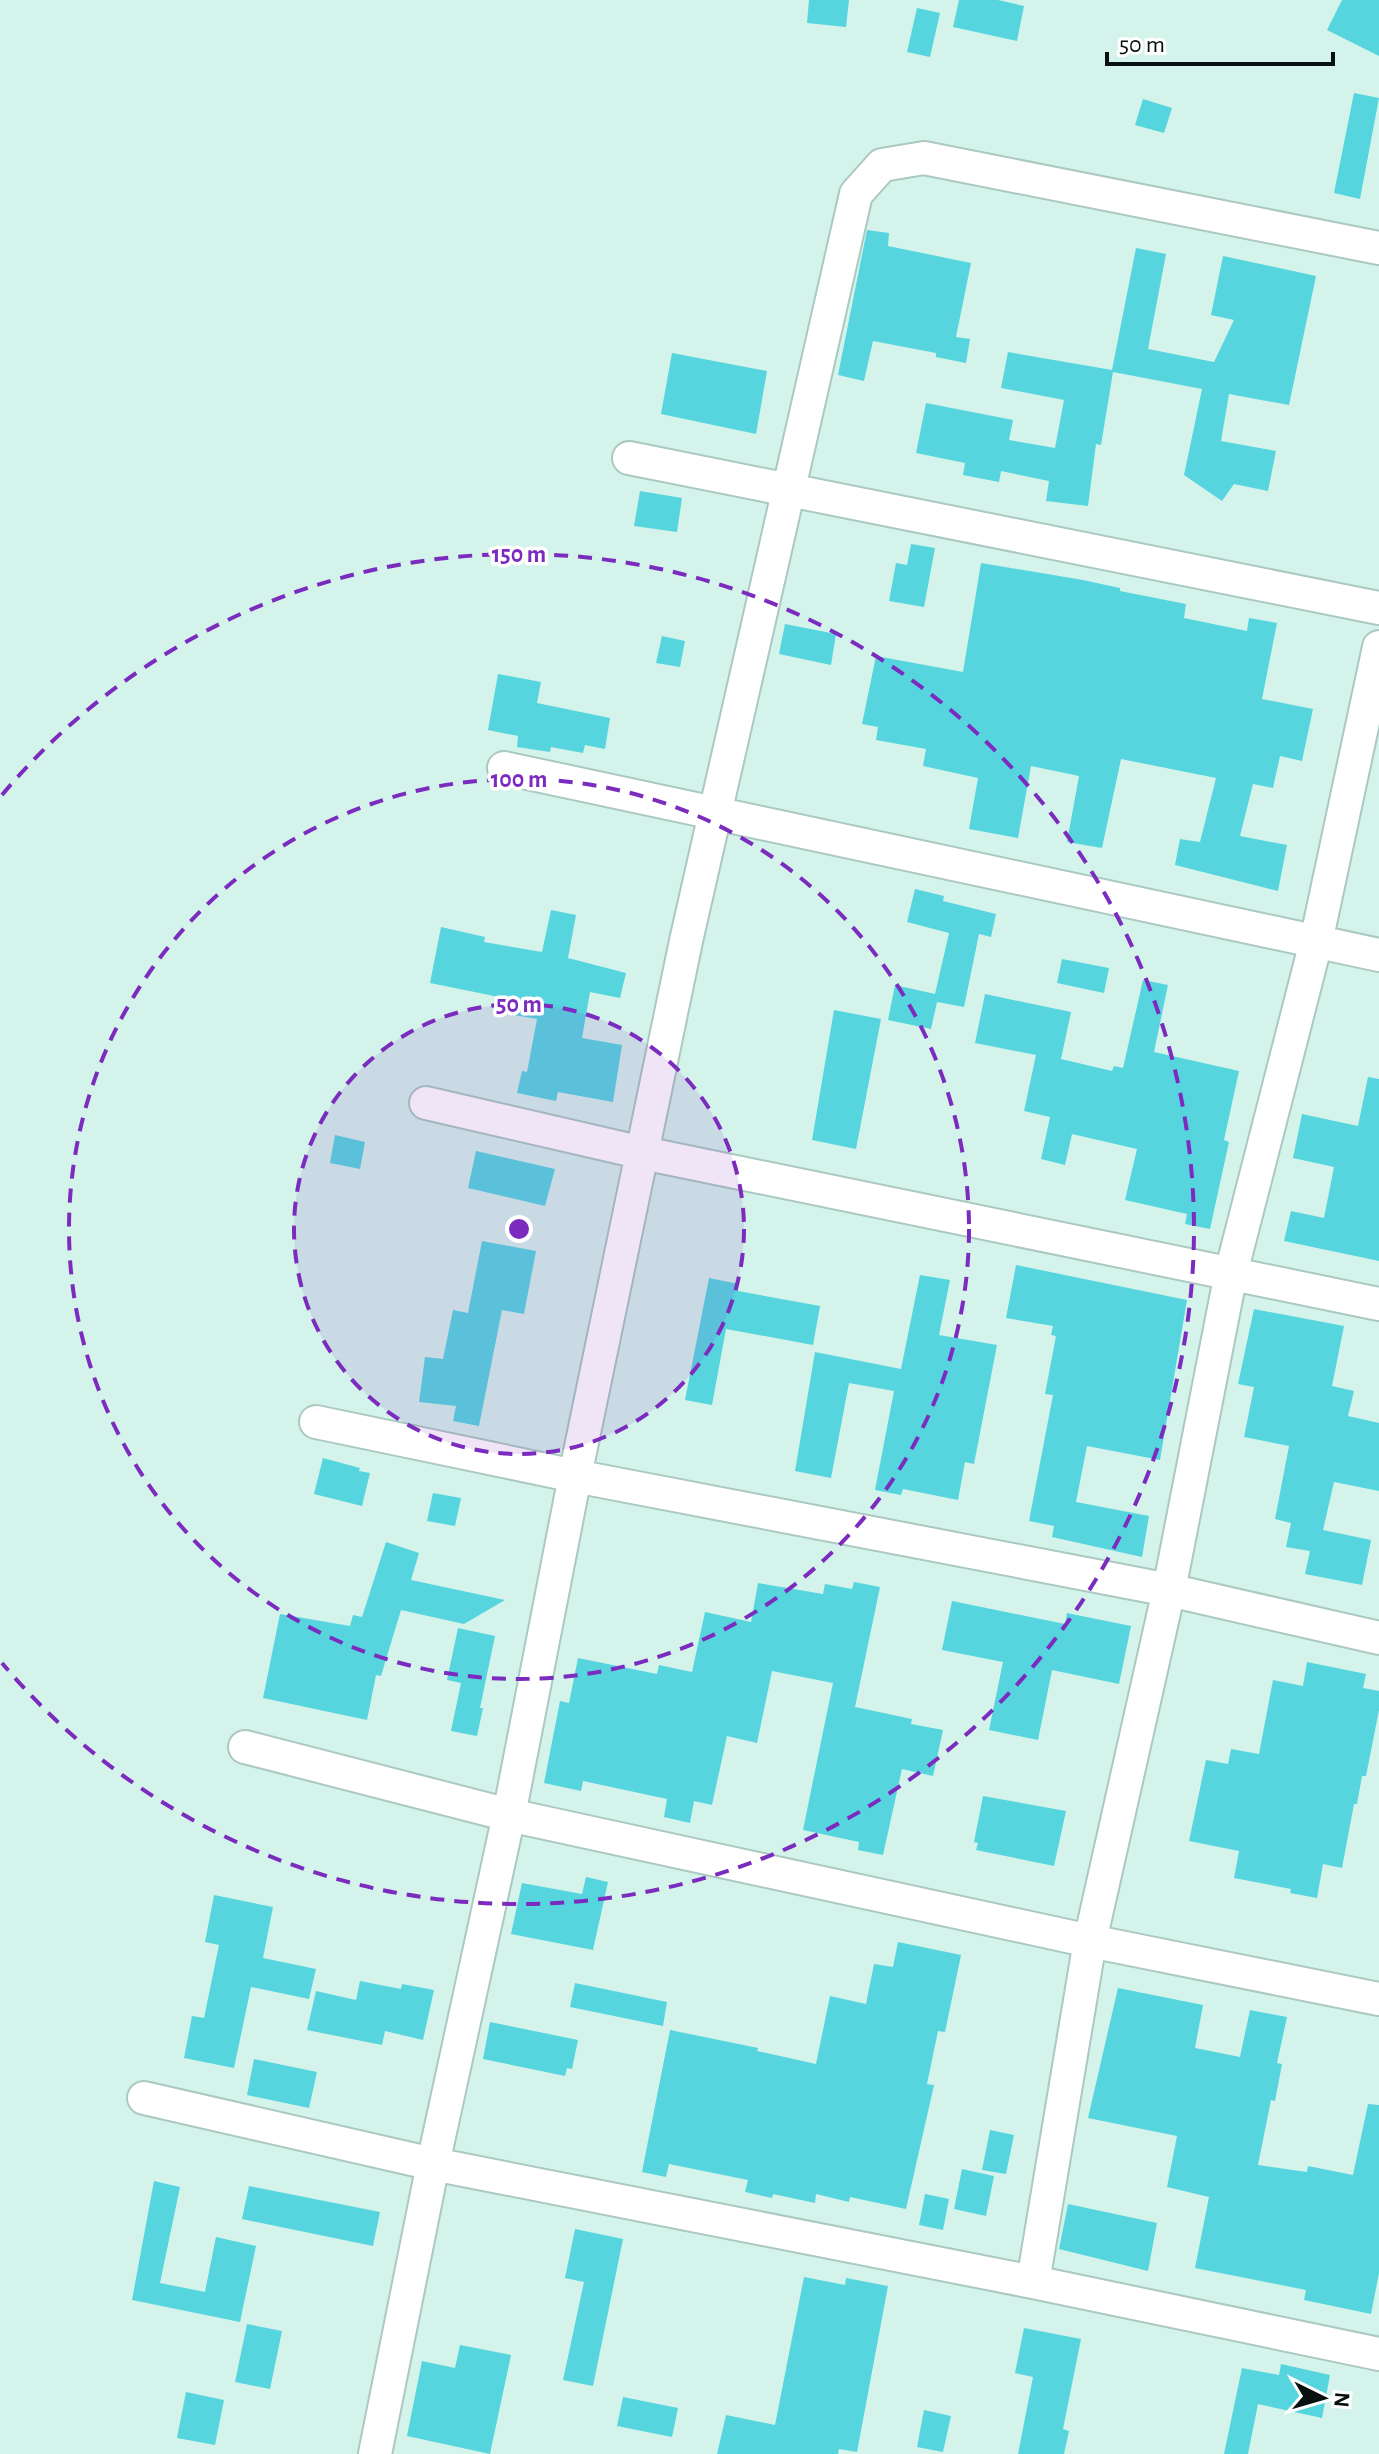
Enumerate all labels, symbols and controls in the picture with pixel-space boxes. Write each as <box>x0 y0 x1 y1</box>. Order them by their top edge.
scale bar <box>1107 16 1333 66</box>
text: 50 m <box>1119 33 1165 57</box>
text: 150 m <box>492 543 546 567</box>
text: 100 m <box>491 768 547 792</box>
text: 50 m <box>496 993 542 1017</box>
centre of rings <box>505 1215 533 1243</box>
north arrow <box>1283 2358 1363 2438</box>
text: N <box>1330 2391 1354 2408</box>

